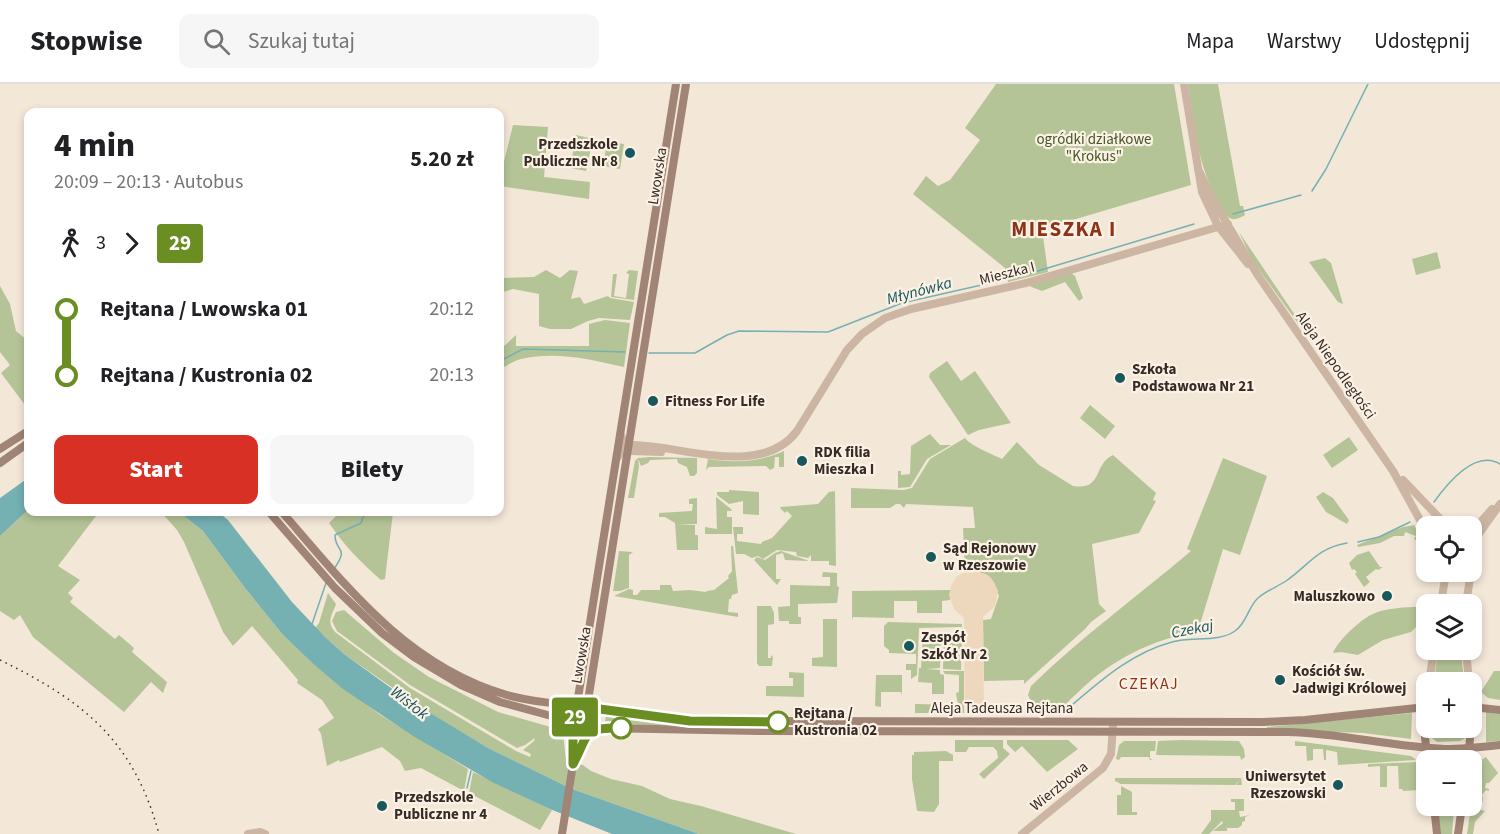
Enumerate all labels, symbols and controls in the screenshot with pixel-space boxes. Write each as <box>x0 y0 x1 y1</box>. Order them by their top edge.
search box <box>179 14 599 68</box>
text: Stopwise <box>30 21 143 61</box>
icon: search <box>200 25 233 58</box>
text: Szukaj tutaj <box>248 25 355 57</box>
text: Mapa <box>1186 26 1234 56</box>
text: Warstwy <box>1267 26 1341 56</box>
text: Udostępnij <box>1374 26 1470 56</box>
text: 4 min <box>54 122 135 169</box>
park label: ogródki działkowe "Krokus" <box>1036 129 1152 167</box>
place label: Przedszkole Publiczne Nr 8 <box>523 134 618 172</box>
text: 5.20 zł <box>410 143 474 175</box>
marker: Przedszkole Publiczne Nr 8 <box>623 146 637 160</box>
street label: Lwowska <box>643 146 672 206</box>
text: 20:09 – 20:13 · Autobus <box>54 168 243 196</box>
district label: MIESZKA I <box>1011 214 1117 244</box>
icon: walk <box>54 227 87 260</box>
icon: forward <box>115 227 148 260</box>
text: 29 <box>169 228 191 258</box>
text: 3 <box>96 229 106 257</box>
street label: Mieszka I <box>977 256 1037 291</box>
water label: Młynówka <box>884 272 955 310</box>
text: Rejtana / Lwowska 01 <box>100 293 308 325</box>
text: 20:12 <box>429 295 474 323</box>
street label: Aleja Niepodległości <box>1290 307 1381 423</box>
text: Rejtana / Kustronia 02 <box>100 359 313 391</box>
place label: Szkoła Podstawowa Nr 21 <box>1132 359 1254 397</box>
text: 20:13 <box>429 361 474 389</box>
marker: Szkoła Podstawowa Nr 21 <box>1113 371 1127 385</box>
place label: Fitness For Life <box>665 391 765 412</box>
marker: Fitness For Life <box>646 394 660 408</box>
button: Start <box>54 435 258 504</box>
button: Bilety <box>270 435 474 504</box>
place label: RDK filia Mieszka I <box>814 442 874 480</box>
marker: RDK filia Mieszka I <box>795 454 809 468</box>
map controls <box>1416 516 1482 816</box>
button: locate <box>1416 516 1482 582</box>
place label: Sąd Rejonowy w Rzeszowie <box>943 538 1037 576</box>
marker: Sąd Rejonowy w Rzeszowie <box>924 550 938 564</box>
place label: Maluszkowo <box>1293 586 1375 607</box>
marker: Maluszkowo <box>1380 589 1394 603</box>
button: layers <box>1416 594 1482 660</box>
water label: Czekaj <box>1169 614 1215 644</box>
street label: Lwowska <box>566 625 597 685</box>
place label: Zespół Szkół Nr 2 <box>921 627 987 665</box>
marker: Zespół Szkół Nr 2 <box>902 639 916 653</box>
place label: Kościół św. Jadwigi Królowej <box>1292 661 1406 699</box>
button: + <box>1416 672 1482 738</box>
district label: CZEKAJ <box>1119 673 1179 695</box>
marker: Kościół św. Jadwigi Królowej <box>1273 673 1287 687</box>
water label: Wisłok <box>386 681 433 725</box>
line badge: 29 <box>548 698 602 736</box>
street label: Aleja Tadeusza Rejtana <box>931 698 1073 719</box>
text: 29 <box>564 702 586 732</box>
place label: Rejtana / Kustronia 02 <box>794 703 877 741</box>
marker: Rejtana / Kustronia 02 <box>767 711 789 733</box>
unlabelled marker <box>610 717 632 739</box>
button: − <box>1416 750 1482 816</box>
street label: Wierzbowa <box>1026 757 1093 816</box>
place label: Uniwersytet Rzeszowski <box>1245 766 1326 804</box>
marker: Uniwersytet Rzeszowski <box>1331 778 1345 792</box>
place label: Przedszkole Publiczne nr 4 <box>394 787 487 825</box>
marker: Przedszkole Publiczne nr 4 <box>375 799 389 813</box>

